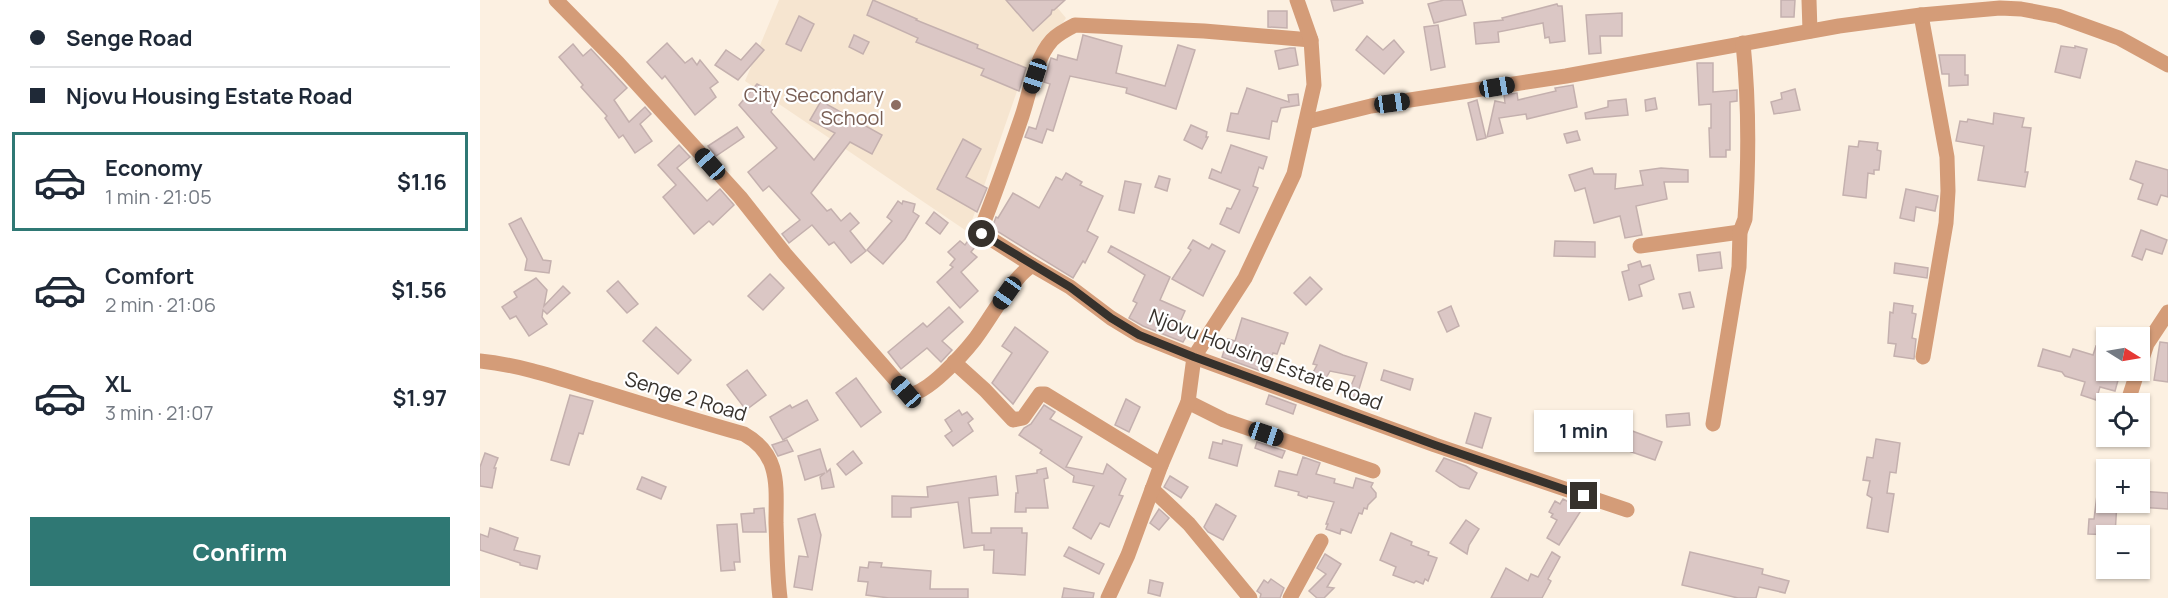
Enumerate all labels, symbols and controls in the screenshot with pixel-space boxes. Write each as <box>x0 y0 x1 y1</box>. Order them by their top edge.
text: Senge Road <box>66 23 193 53</box>
car <box>1021 56 1049 96</box>
car <box>1478 75 1516 99</box>
text: Njovu Housing Estate Road <box>66 81 353 111</box>
place label: City Secondary School <box>744 81 884 131</box>
car <box>1373 92 1411 114</box>
marker: City Secondary School <box>889 98 903 112</box>
car <box>691 145 729 183</box>
text: Economy <box>105 153 203 183</box>
icon: car <box>33 155 87 209</box>
text: $1.16 <box>397 167 447 197</box>
text: 1 min · 21:05 <box>105 183 212 210</box>
route start <box>968 220 995 247</box>
text: Comfort <box>105 261 194 291</box>
icon: car <box>33 263 87 317</box>
car <box>989 273 1025 313</box>
text: $1.56 <box>391 275 447 305</box>
text: 2 min · 21:06 <box>105 291 216 318</box>
street label: Njovu Housing Estate Road <box>1145 302 1387 416</box>
north arrow <box>2096 327 2150 381</box>
map controls <box>2096 327 2150 579</box>
street label: Senge 2 Road <box>622 365 750 427</box>
text: XL <box>105 369 131 399</box>
icon: car <box>33 371 87 425</box>
car <box>887 373 925 411</box>
text: $1.97 <box>392 383 447 413</box>
button: locate <box>2096 393 2150 447</box>
text: 3 min · 21:07 <box>105 399 214 426</box>
callout: 1 min <box>1534 409 1634 451</box>
text: 1 min <box>1559 417 1608 444</box>
car <box>1246 420 1286 448</box>
button: + <box>2096 459 2150 513</box>
route end <box>1570 482 1597 509</box>
button: Confirm <box>30 517 450 586</box>
button: − <box>2096 525 2150 579</box>

